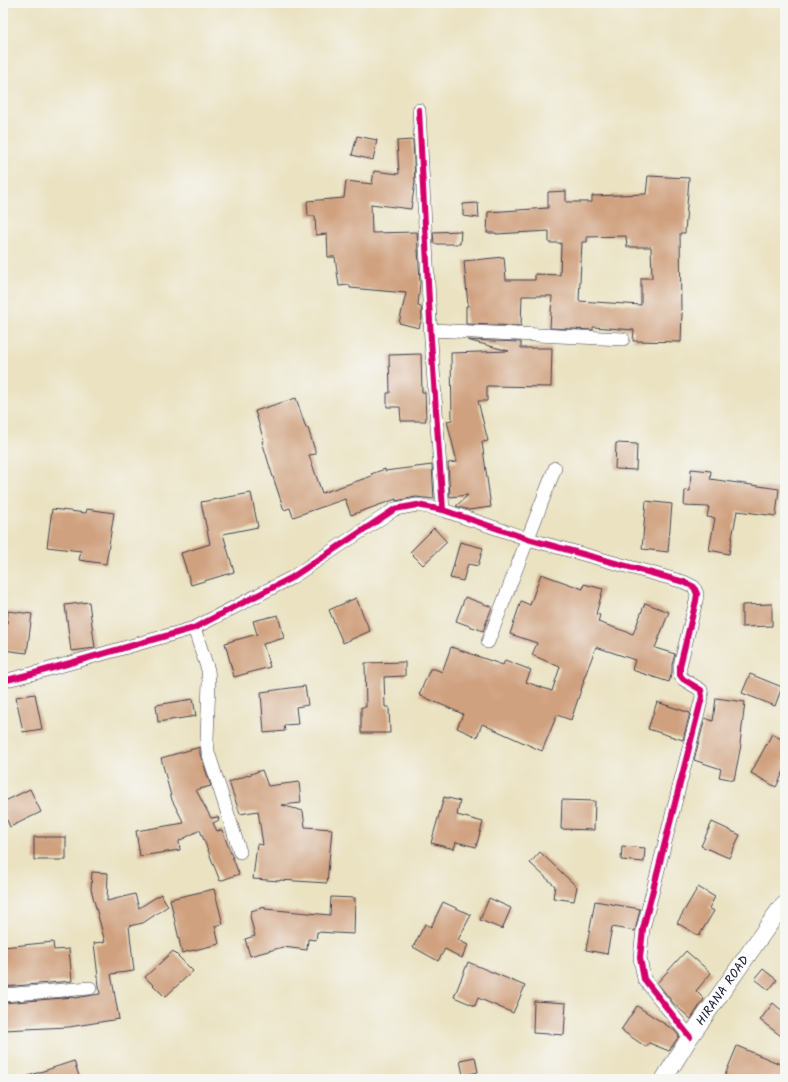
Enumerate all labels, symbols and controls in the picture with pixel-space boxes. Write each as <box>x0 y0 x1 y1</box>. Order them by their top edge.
street label: HIRANA ROAD <box>690 951 755 1030</box>

